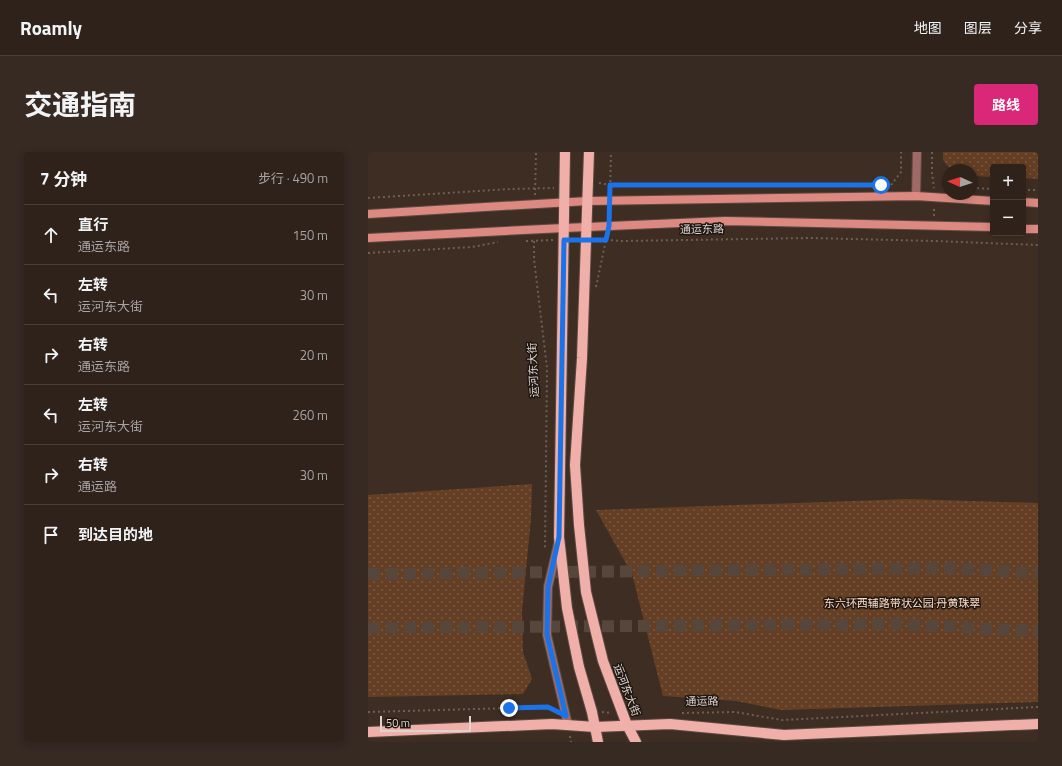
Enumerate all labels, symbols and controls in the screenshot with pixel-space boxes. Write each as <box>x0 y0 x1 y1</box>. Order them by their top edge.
text: Roamly <box>20 13 82 42</box>
text: 地图 <box>914 17 942 38</box>
text: 图层 <box>964 17 992 38</box>
text: 分享 <box>1014 17 1042 38</box>
text: 交通指南 <box>24 83 136 126</box>
button: 路线 <box>974 84 1038 125</box>
north arrow <box>942 164 978 200</box>
map controls <box>990 164 1026 236</box>
button: + <box>990 164 1026 200</box>
text: 7 分钟 <box>40 166 87 192</box>
text: 步行 · 490 m <box>258 168 328 188</box>
route start <box>872 176 890 194</box>
button: − <box>990 200 1026 236</box>
text: 直行 <box>78 213 108 236</box>
street label: 通运东路 <box>680 221 724 237</box>
icon: ahead <box>40 224 62 246</box>
text: 150 m <box>292 225 328 245</box>
text: 通运东路 <box>78 236 130 256</box>
text: 左转 <box>78 273 108 296</box>
icon: left <box>40 284 62 306</box>
text: 30 m <box>300 285 328 305</box>
text: 运河东大街 <box>78 296 143 316</box>
text: 右转 <box>78 333 108 356</box>
street label: 运河东大街 <box>524 342 542 398</box>
icon: right <box>40 344 62 366</box>
text: 20 m <box>300 345 328 365</box>
text: 通运东路 <box>78 356 130 376</box>
text: 左转 <box>78 393 108 416</box>
icon: left <box>40 404 62 426</box>
text: 260 m <box>292 405 328 425</box>
text: 运河东大街 <box>78 416 143 436</box>
text: 右转 <box>78 453 108 476</box>
icon: right <box>40 464 62 486</box>
text: 30 m <box>300 465 328 485</box>
text: 通运路 <box>78 476 117 496</box>
text: 到达目的地 <box>78 523 153 546</box>
icon: arrive <box>40 524 62 546</box>
park label: 东六环西辅路带状公园·丹黄珠翠 <box>824 595 980 611</box>
street label: 运河东大街 <box>610 661 644 719</box>
street label: 通运路 <box>685 693 719 709</box>
route end <box>500 699 518 717</box>
scale bar <box>380 714 471 733</box>
text: 50 m <box>386 715 410 731</box>

